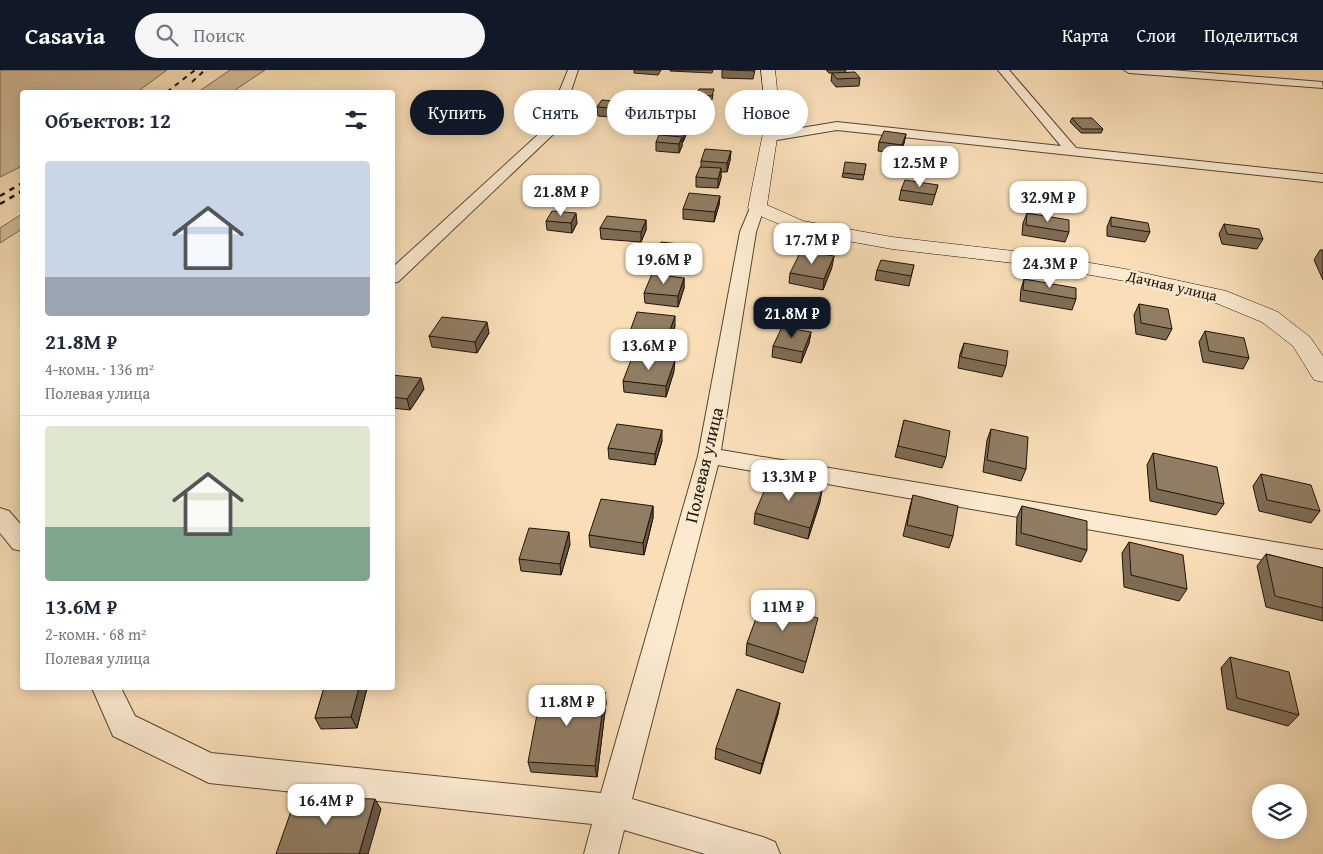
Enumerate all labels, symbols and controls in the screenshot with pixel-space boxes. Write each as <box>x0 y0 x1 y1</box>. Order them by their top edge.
search box <box>135 13 485 58</box>
text: Casavia <box>25 18 105 53</box>
icon: search <box>153 21 181 49</box>
text: Поиск <box>193 21 245 49</box>
text: Карта <box>1062 22 1109 49</box>
text: Слои <box>1137 22 1176 49</box>
text: Поделиться <box>1204 22 1298 49</box>
chip: Купить <box>410 90 504 135</box>
chip: Снять <box>514 90 597 135</box>
chip: Фильтры <box>607 90 715 135</box>
chip: Новое <box>725 90 808 135</box>
text: Объектов: 12 <box>45 105 171 136</box>
icon: filters <box>342 106 370 134</box>
pin: 12.5M ₽ <box>874 146 966 188</box>
text: 12.5M ₽ <box>893 150 947 174</box>
pin: 21.8M ₽ <box>515 174 607 217</box>
text: 21.8M ₽ <box>534 179 588 203</box>
pin: 32.9M ₽ <box>1002 180 1094 223</box>
text: 32.9M ₽ <box>1021 185 1075 209</box>
icon: home <box>163 193 253 283</box>
pin: 17.7M ₽ <box>766 222 858 265</box>
text: 17.7M ₽ <box>785 227 839 251</box>
pin: 19.6M ₽ <box>618 242 710 285</box>
pin: 24.3M ₽ <box>1004 246 1096 289</box>
text: 19.6M ₽ <box>637 247 691 271</box>
text: 24.3M ₽ <box>1023 251 1077 275</box>
street label: Дачная улица <box>1124 265 1220 306</box>
pin: 21.8M ₽ <box>746 296 838 339</box>
text: 21.8M ₽ <box>765 301 819 325</box>
text: 21.8M ₽ <box>45 326 117 357</box>
pin: 13.6M ₽ <box>603 328 695 371</box>
text: 13.6M ₽ <box>622 333 676 357</box>
text: 4-комн. · 136 m² <box>45 357 154 381</box>
text: Полевая улица <box>45 381 150 405</box>
street label: Полевая улица <box>677 404 730 525</box>
icon: home <box>163 459 253 549</box>
pin: 13.3M ₽ <box>743 460 835 502</box>
text: 13.3M ₽ <box>762 464 816 488</box>
pin: 11M ₽ <box>748 590 818 632</box>
text: 13.6M ₽ <box>45 591 117 622</box>
text: 11M ₽ <box>762 594 804 618</box>
text: 2-комн. · 68 m² <box>45 622 146 646</box>
text: Полевая улица <box>45 646 150 670</box>
pin: 11.8M ₽ <box>521 684 613 727</box>
text: 11.8M ₽ <box>540 689 594 713</box>
pin: 16.4M ₽ <box>280 784 372 826</box>
map controls <box>1252 784 1307 839</box>
button: layers <box>1252 784 1307 839</box>
text: 16.4M ₽ <box>299 788 353 812</box>

